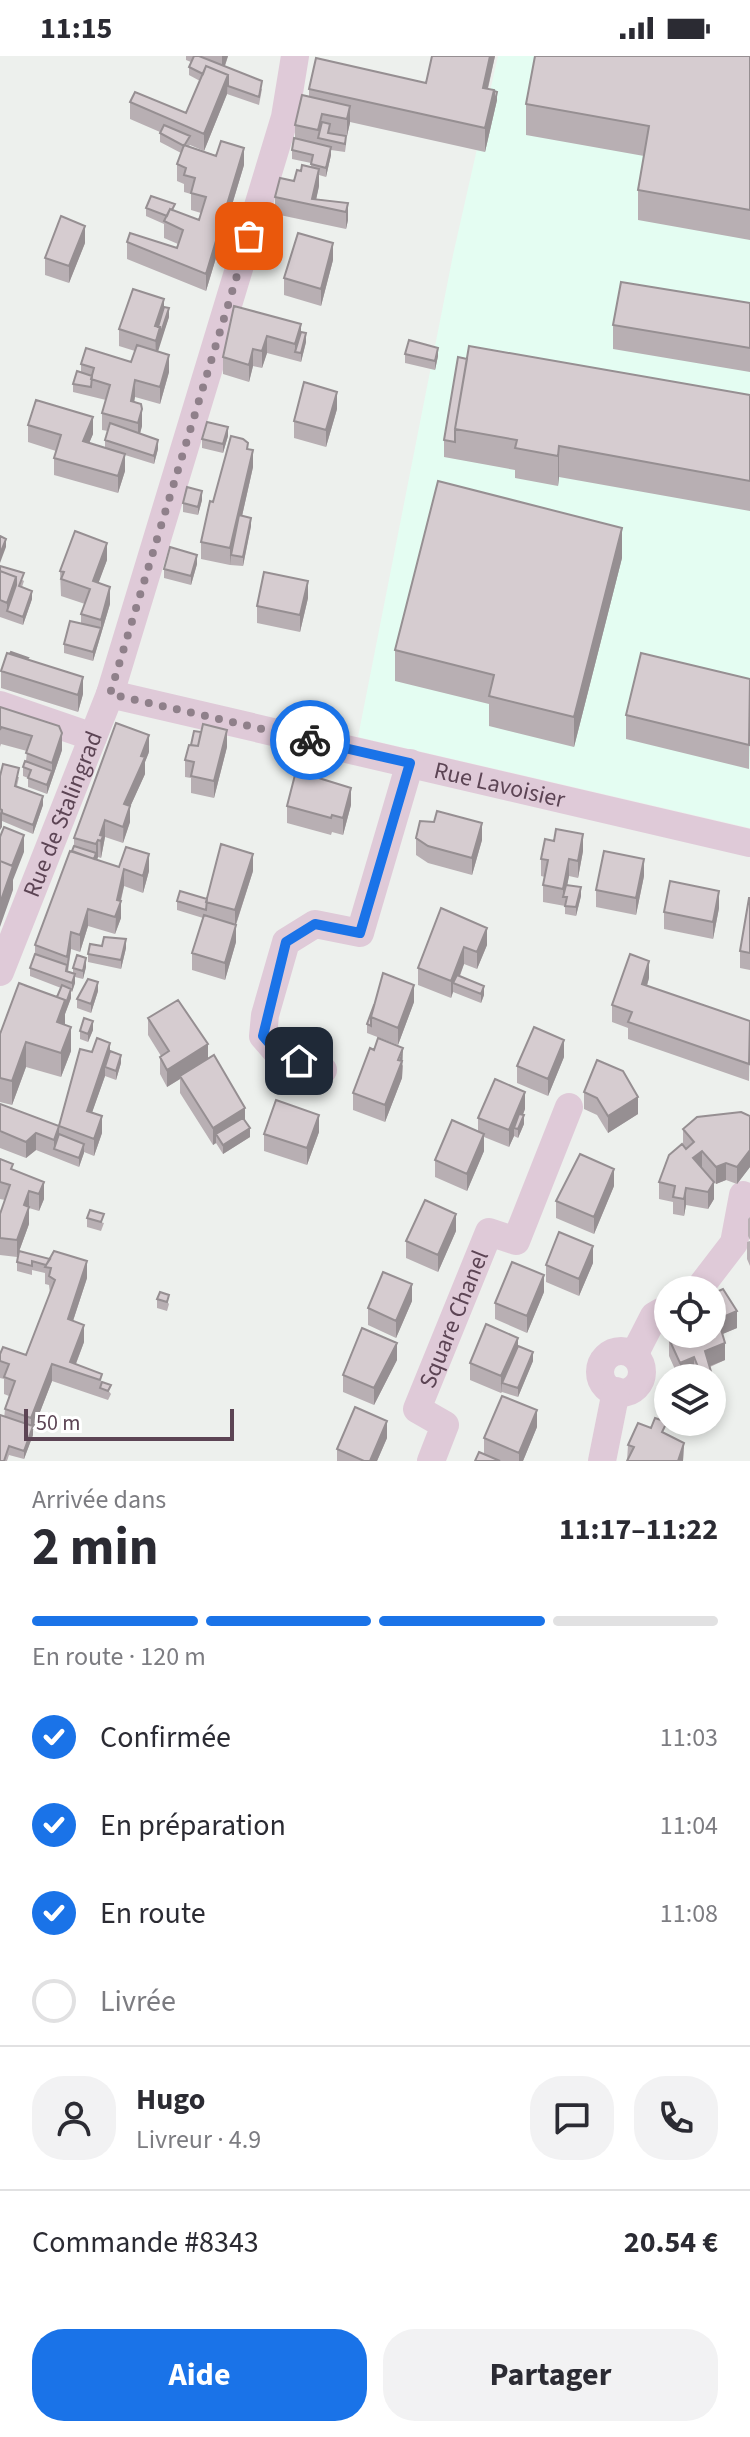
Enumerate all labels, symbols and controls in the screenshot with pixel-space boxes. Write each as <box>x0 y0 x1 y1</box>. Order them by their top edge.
text: 11:15 <box>40 7 112 50</box>
pin <box>215 202 283 270</box>
icon: bag <box>227 214 271 258</box>
courier <box>270 700 350 780</box>
icon: bike <box>288 718 332 762</box>
street label: Rue de Stalingrad <box>14 726 112 902</box>
street label: Rue Lavoisier <box>431 753 569 818</box>
pin <box>265 1027 333 1095</box>
icon: home <box>277 1039 321 1083</box>
street label: Square Chanel <box>410 1245 498 1394</box>
map controls <box>654 1276 726 1436</box>
button: locate <box>654 1276 726 1348</box>
button: layers <box>654 1364 726 1436</box>
scale bar <box>24 1405 234 1441</box>
text: 50 m <box>36 1407 81 1439</box>
text: Arrivée dans <box>32 1481 166 1518</box>
text: 11:17–11:22 <box>559 1508 718 1551</box>
text: 2 min <box>32 1511 159 1585</box>
text: En route · 120 m <box>32 1638 206 1675</box>
icon: check <box>32 1715 76 1759</box>
text: Confirmée <box>100 1716 231 1759</box>
text: 11:03 <box>660 1719 718 1756</box>
icon: check <box>32 1803 76 1847</box>
text: En préparation <box>100 1804 286 1847</box>
text: 11:04 <box>660 1807 718 1844</box>
icon: check <box>32 1891 76 1935</box>
text: En route <box>100 1892 206 1935</box>
text: 11:08 <box>660 1895 718 1932</box>
text: Livrée <box>100 1980 176 2023</box>
button: person <box>32 2076 116 2160</box>
button: chat <box>530 2076 614 2160</box>
button: phone <box>634 2076 718 2160</box>
text: Hugo <box>136 2078 205 2121</box>
text: Livreur · 4.9 <box>136 2121 261 2158</box>
text: Commande #8343 <box>32 2221 259 2264</box>
text: 20.54 € <box>624 2221 718 2264</box>
button: Aide <box>32 2329 367 2421</box>
button: Partager <box>383 2329 718 2421</box>

